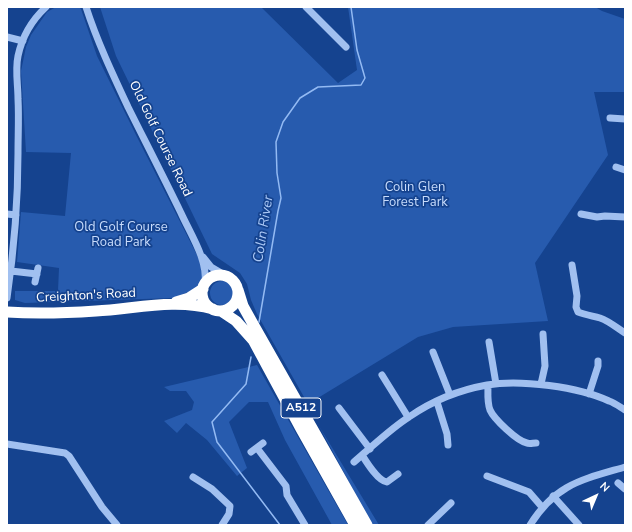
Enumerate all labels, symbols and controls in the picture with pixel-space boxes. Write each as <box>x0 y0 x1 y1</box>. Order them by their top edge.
street label: Old Golf Course Road <box>125 79 195 199</box>
park label: Colin Glen Forest Park <box>382 180 448 211</box>
water label: Colin River <box>250 194 278 264</box>
park label: Old Golf Course Road Park <box>74 220 168 251</box>
street label: Creighton's Road <box>36 286 136 306</box>
road number: A512 <box>281 398 321 418</box>
north arrow <box>576 476 616 516</box>
text: N <box>597 479 613 495</box>

